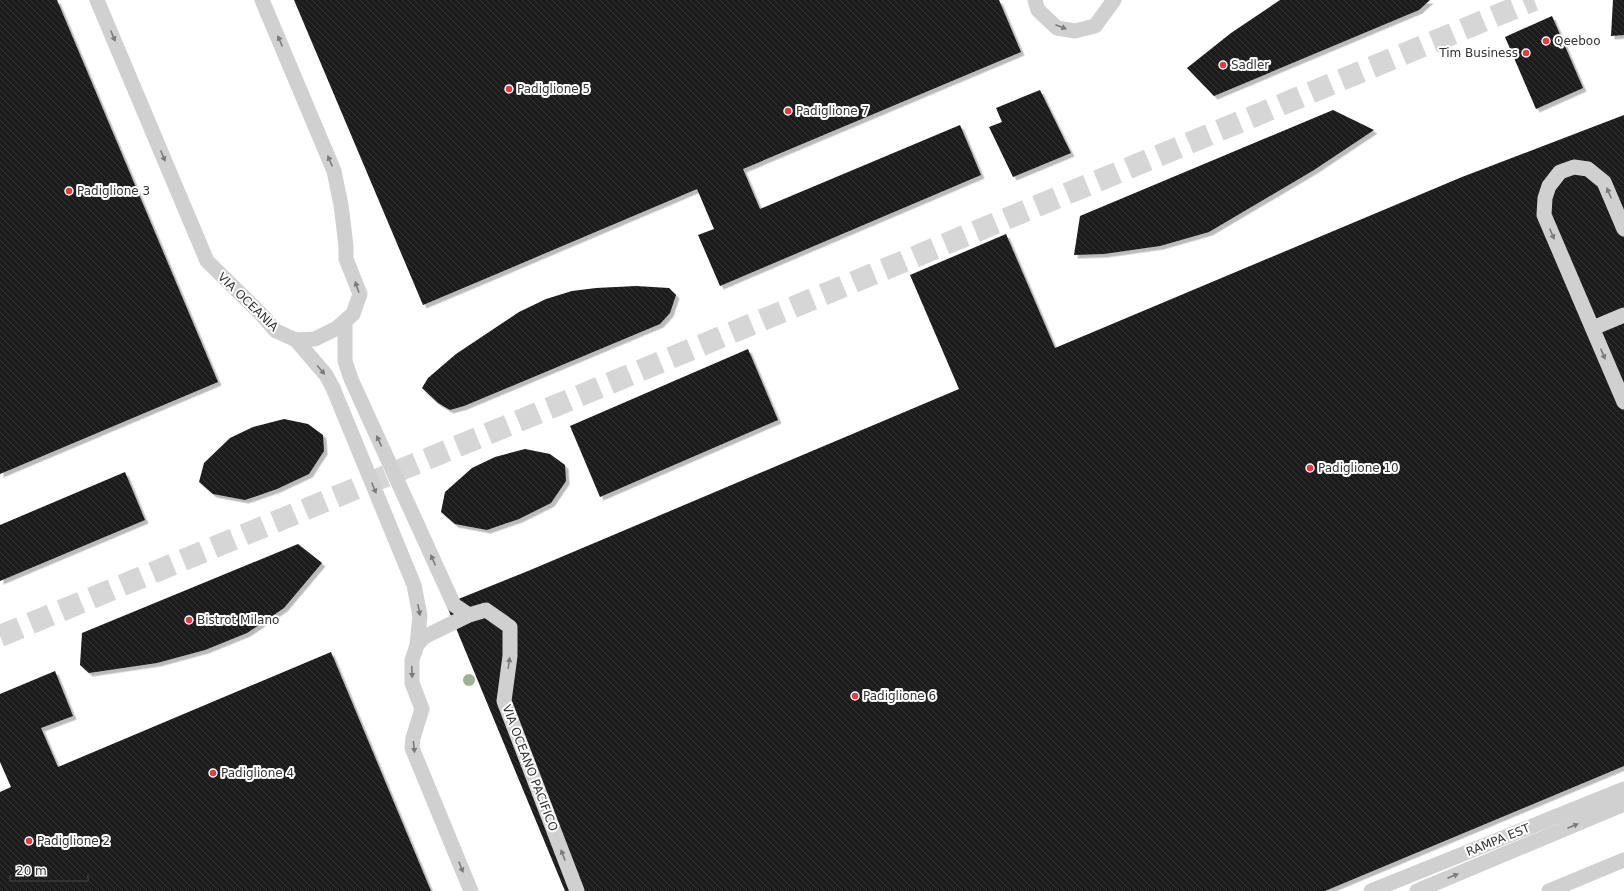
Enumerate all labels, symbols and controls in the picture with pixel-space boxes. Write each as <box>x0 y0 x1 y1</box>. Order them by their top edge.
one-way arrow <box>1055 25 1067 31</box>
one-way arrow <box>109 30 116 42</box>
place label: Qeeboo <box>1554 34 1601 48</box>
one-way arrow <box>276 35 282 47</box>
marker: Qeeboo <box>1541 36 1551 46</box>
place label: Tim Business <box>1438 46 1518 60</box>
marker: Tim Business <box>1521 48 1531 58</box>
place label: Sadler <box>1231 58 1269 72</box>
marker: Sadler <box>1218 60 1228 70</box>
place label: Padiglione 5 <box>517 82 590 96</box>
marker: Padiglione 5 <box>504 84 514 94</box>
place label: Padiglione 7 <box>796 104 869 118</box>
marker: Padiglione 7 <box>783 106 793 116</box>
one-way arrow <box>160 150 166 162</box>
one-way arrow <box>326 155 332 167</box>
place label: Padiglione 3 <box>77 184 150 198</box>
marker: Padiglione 3 <box>64 186 74 196</box>
one-way arrow <box>1606 187 1612 198</box>
one-way arrow <box>1549 229 1555 240</box>
street label: VIA OCEANIA <box>215 270 282 335</box>
one-way arrow <box>354 281 360 293</box>
one-way arrow <box>1601 348 1607 360</box>
one-way arrow <box>317 364 326 375</box>
one-way arrow <box>376 436 382 447</box>
place label: Padiglione 10 <box>1318 461 1399 475</box>
marker: Padiglione 10 <box>1305 463 1315 473</box>
one-way arrow <box>371 483 377 494</box>
one-way arrow <box>430 554 436 565</box>
one-way arrow <box>416 604 422 616</box>
place label: Bistrot Milano <box>197 613 279 627</box>
marker: Bistrot Milano <box>184 615 194 625</box>
one-way arrow <box>506 657 512 669</box>
one-way arrow <box>409 666 415 679</box>
place label: Padiglione 6 <box>863 689 936 703</box>
marker: Padiglione 6 <box>850 691 860 701</box>
street label: VIA OCEANO PACIFICO <box>499 703 561 833</box>
one-way arrow <box>410 740 417 753</box>
place label: Padiglione 4 <box>221 766 294 780</box>
marker: Padiglione 4 <box>208 768 218 778</box>
street label: RAMPA EST <box>1464 821 1533 859</box>
one-way arrow <box>1568 822 1580 828</box>
place label: Padiglione 2 <box>37 834 110 848</box>
marker: Padiglione 2 <box>24 836 34 846</box>
one-way arrow <box>560 848 566 860</box>
scale bar <box>10 857 88 883</box>
one-way arrow <box>459 862 465 874</box>
text: 20 m <box>16 864 47 878</box>
one-way arrow <box>1448 873 1459 879</box>

